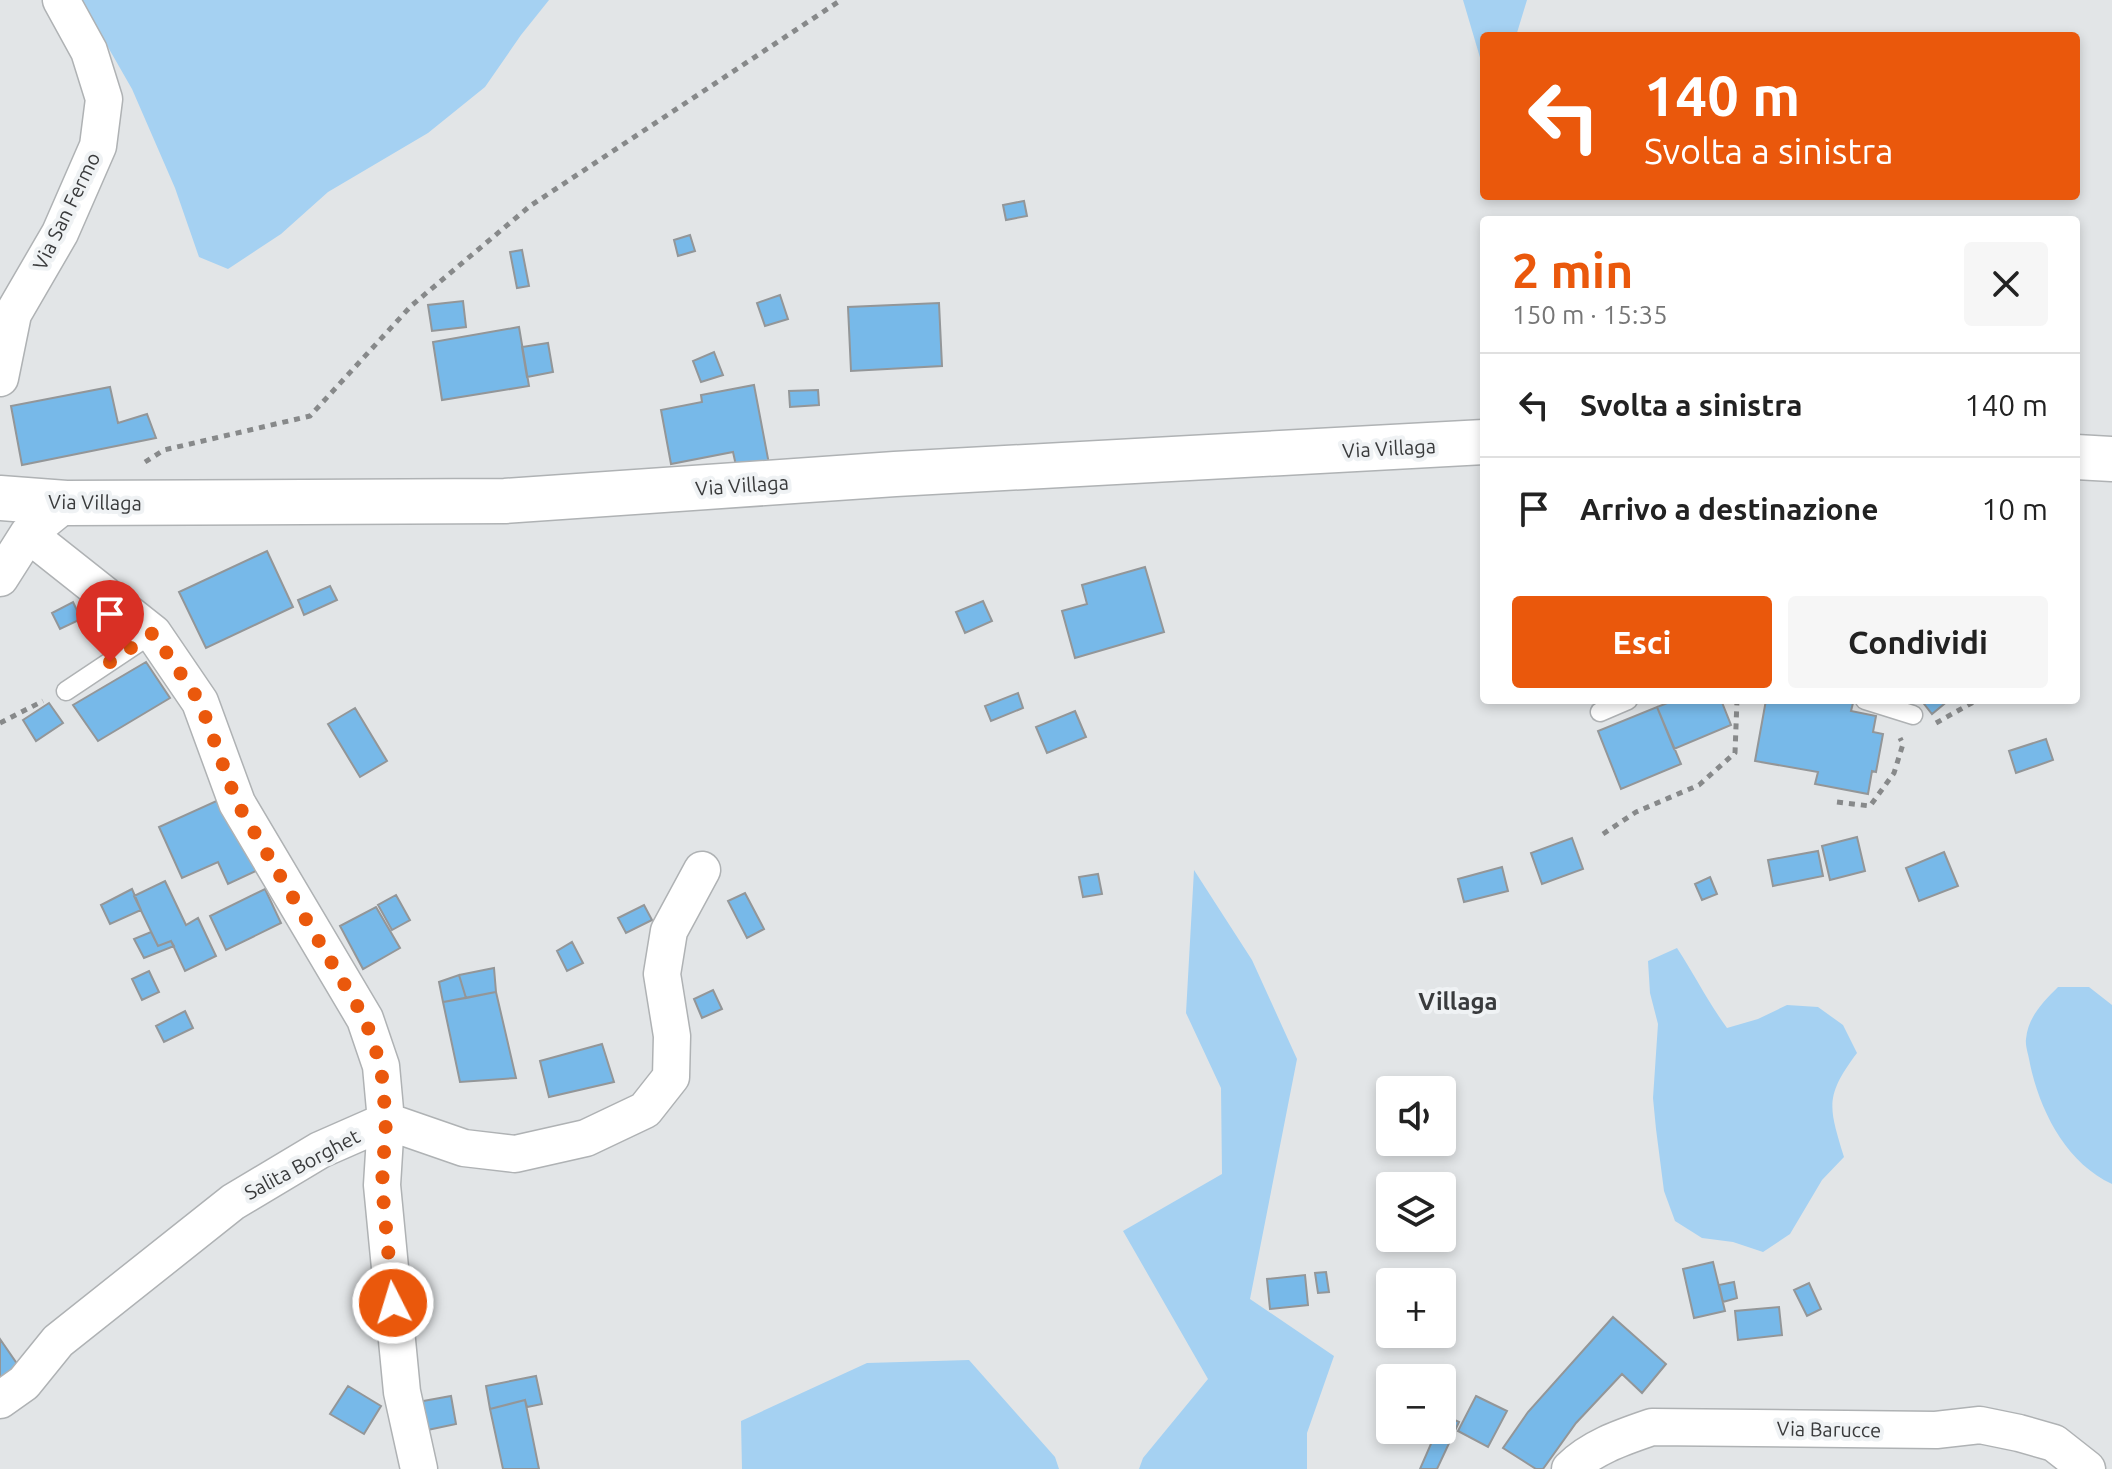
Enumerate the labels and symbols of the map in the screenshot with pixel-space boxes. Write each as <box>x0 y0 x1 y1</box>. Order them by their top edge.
street label: Via San Fermo <box>28 148 104 274</box>
street label: Via Villaga <box>1342 434 1436 462</box>
street label: Via Villaga <box>694 470 790 500</box>
street label: Via Villaga <box>48 490 142 514</box>
pin <box>76 580 144 662</box>
district label: Villaga <box>1418 988 1498 1015</box>
street label: Salita Borghet <box>240 1124 364 1204</box>
position arrow <box>351 1261 435 1345</box>
street label: Via Barucce <box>1777 1417 1881 1441</box>

